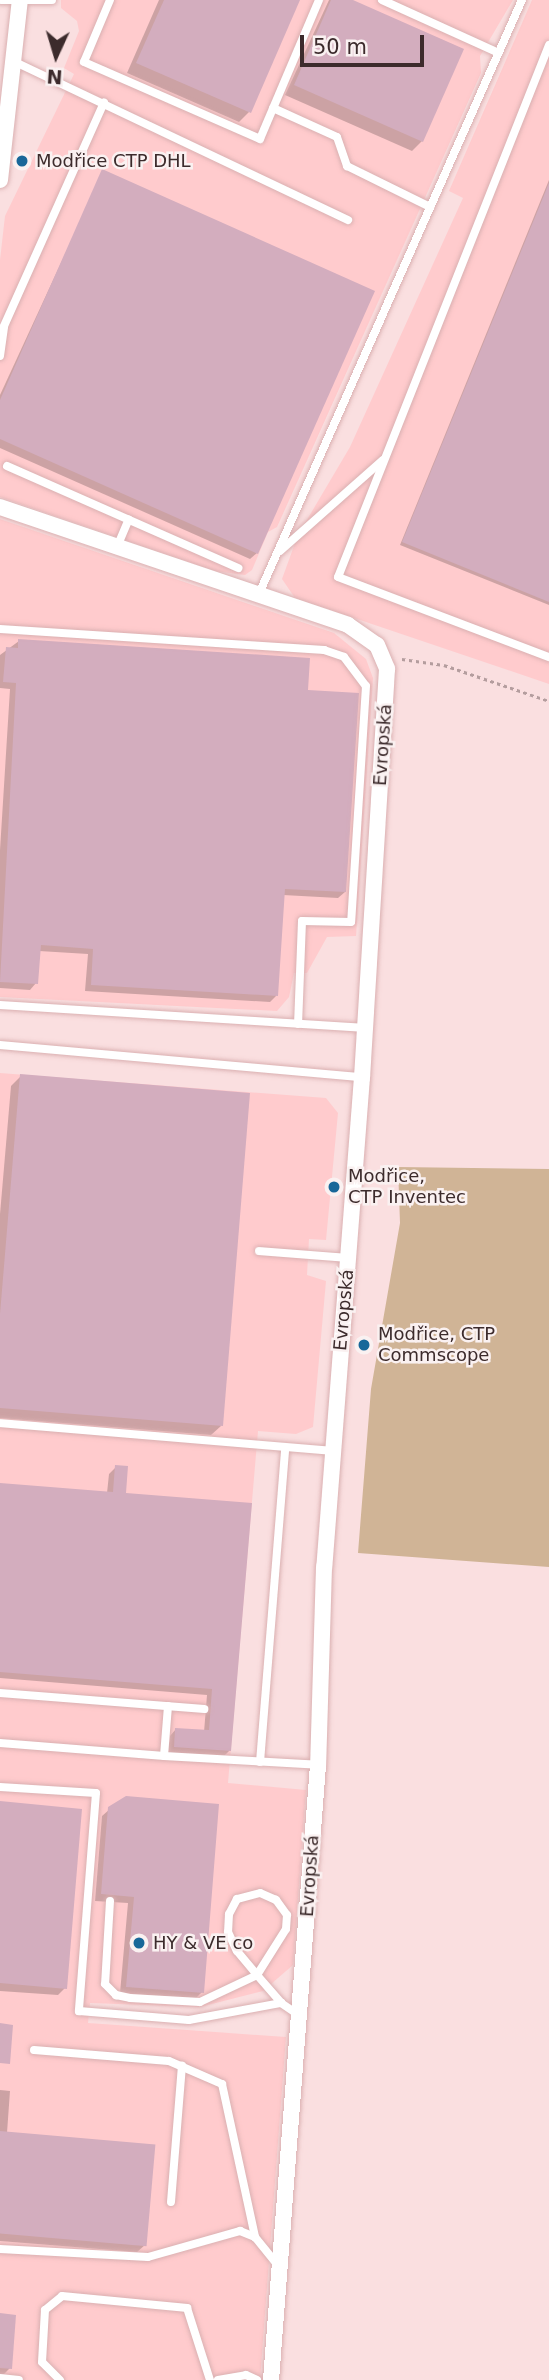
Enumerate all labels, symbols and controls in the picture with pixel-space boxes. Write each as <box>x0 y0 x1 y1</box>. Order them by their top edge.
north arrow <box>21 21 91 91</box>
scale bar <box>304 21 428 65</box>
text: 50 m <box>313 35 367 59</box>
text: N <box>46 65 63 88</box>
place label: Modřice CTP DHL <box>36 150 191 172</box>
marker: Modřice CTP DHL <box>14 153 30 169</box>
street label: Evropská <box>369 703 397 787</box>
place label: Modřice, CTP Inventec <box>348 1166 466 1208</box>
marker: Modřice, CTP Inventec <box>326 1179 342 1195</box>
street label: Evropská <box>330 1268 358 1352</box>
place label: Modřice, CTP Commscope <box>378 1324 495 1366</box>
marker: Modřice, CTP Commscope <box>356 1337 372 1353</box>
street label: Evropská <box>296 1834 324 1918</box>
place label: HY & VE co <box>153 1932 253 1954</box>
marker: HY & VE co <box>131 1935 147 1951</box>

